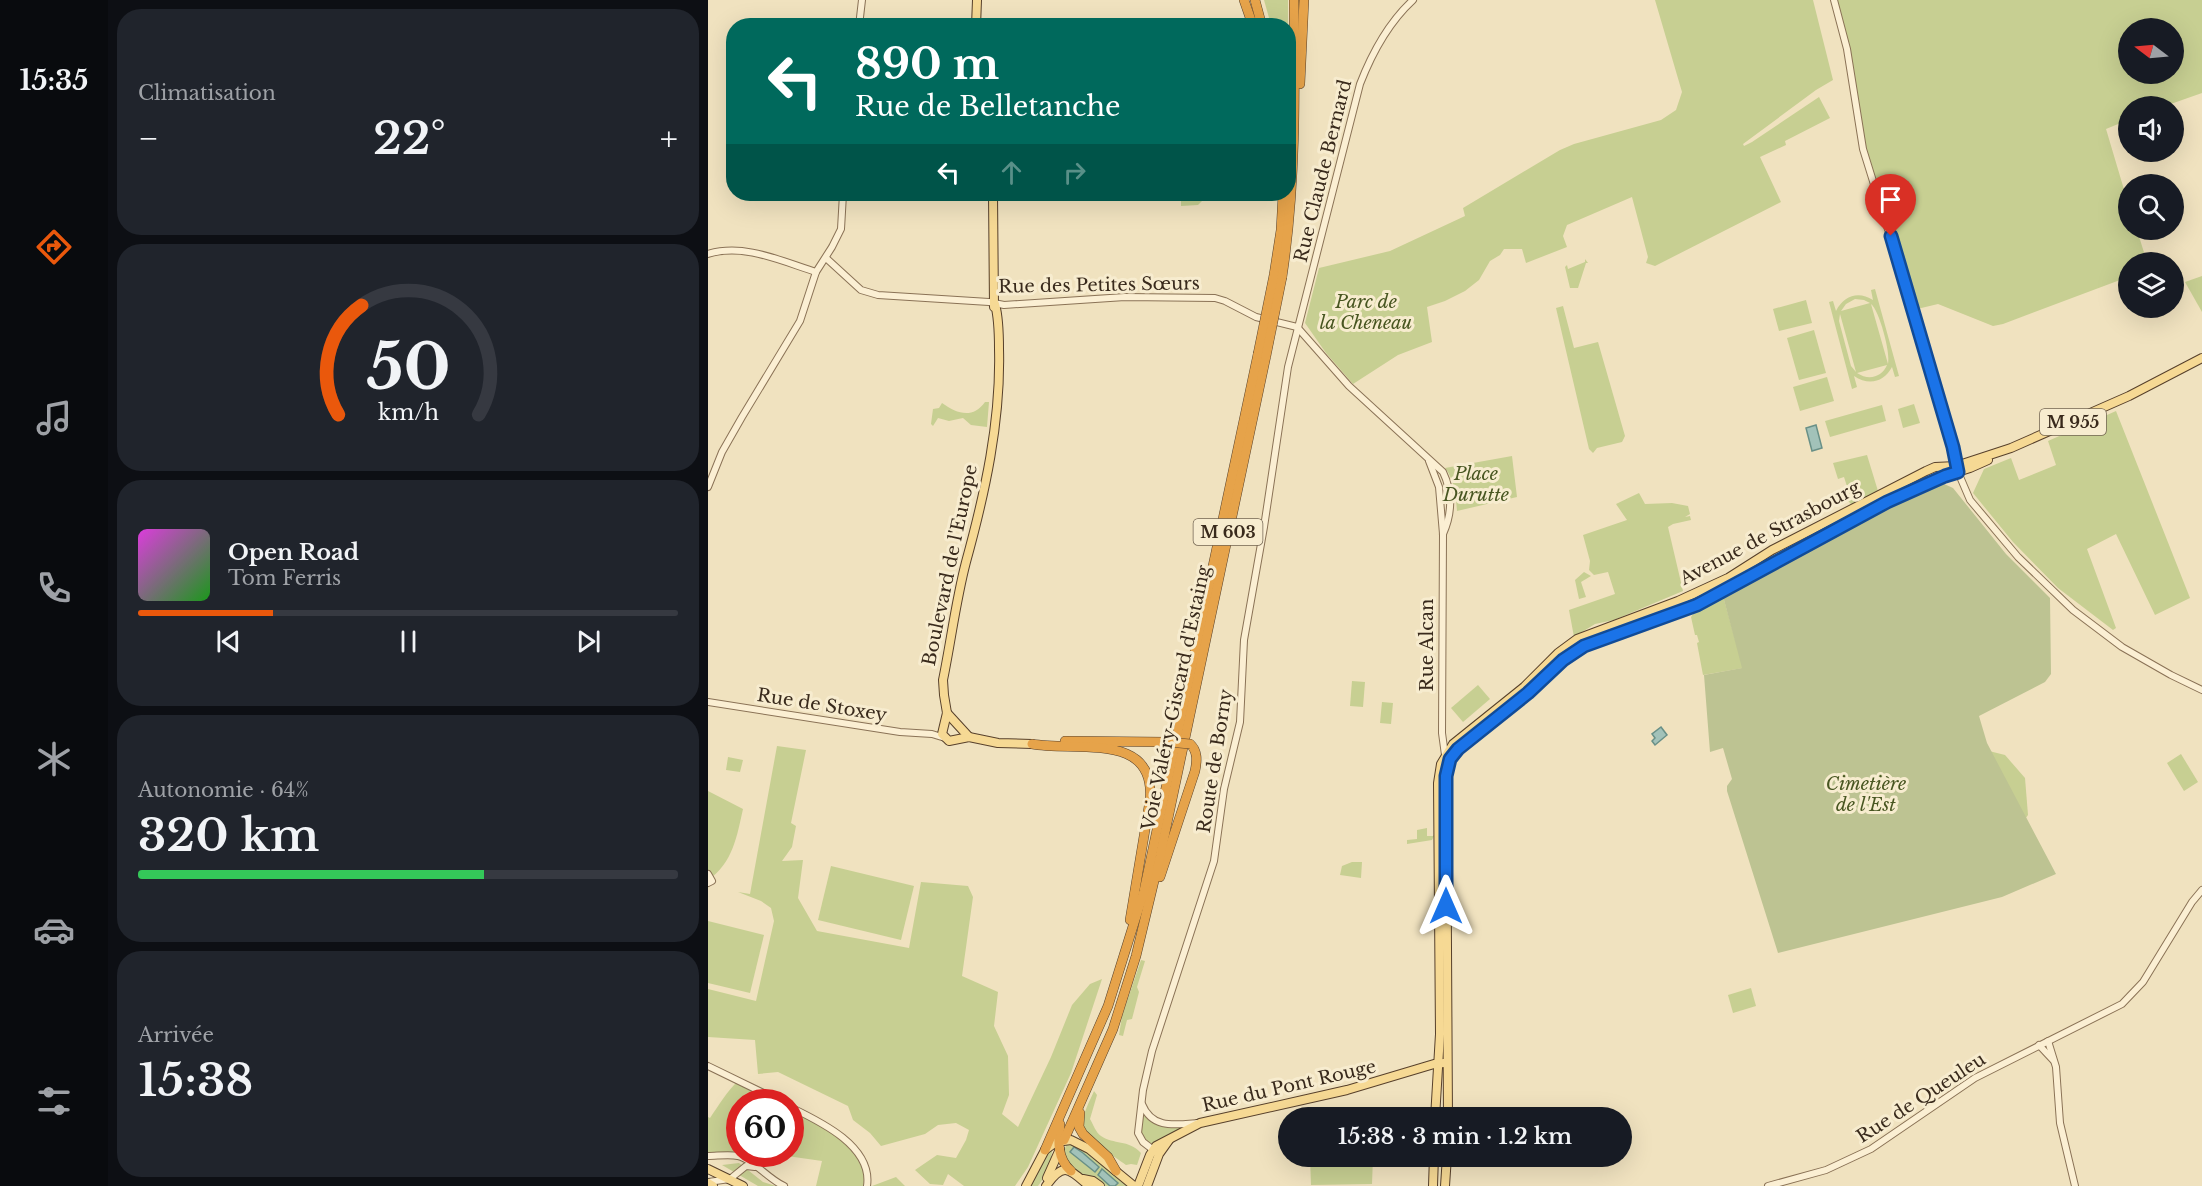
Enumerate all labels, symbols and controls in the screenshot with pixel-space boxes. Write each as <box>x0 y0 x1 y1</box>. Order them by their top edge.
north arrow <box>2118 18 2184 84</box>
map controls <box>2118 18 2184 318</box>
text: 890 m <box>855 38 999 90</box>
icon: left <box>756 42 834 120</box>
text: 15:35 <box>20 64 88 97</box>
street label: Rue Claude Bernard <box>1290 77 1356 265</box>
text: Climatisation <box>138 81 276 105</box>
text: Rue de Belletanche <box>855 90 1121 123</box>
button: sound <box>2118 96 2184 162</box>
text: 22° <box>373 110 446 166</box>
text: − <box>138 118 159 159</box>
text: + <box>660 118 678 159</box>
icon: left <box>932 156 965 189</box>
icon: ahead <box>995 156 1028 189</box>
icon: right <box>1058 156 1091 189</box>
pin <box>1865 174 1916 236</box>
button: search <box>2118 174 2184 240</box>
icon: arrive <box>1874 183 1907 216</box>
icon: directions <box>33 226 75 268</box>
button: layers <box>2118 252 2184 318</box>
street label: Rue des Petites Sœurs <box>998 272 1200 298</box>
park label: Parc de la Cheneau <box>1320 291 1412 334</box>
text: 50 <box>366 328 450 406</box>
icon: music <box>33 397 75 439</box>
text: km/h <box>378 399 439 426</box>
road number: M 955 <box>2040 409 2106 435</box>
street label: Boulevard de l'Europe <box>918 462 982 668</box>
park label: Place Durutte <box>1442 463 1509 506</box>
street label: Avenue de Strasbourg <box>1675 476 1864 590</box>
road number: M 603 <box>1194 519 1262 545</box>
text: Open Road <box>228 539 359 566</box>
street label: Voie Valéry-Giscard d'Estaing <box>1137 563 1215 834</box>
text: Tom Ferris <box>228 566 341 590</box>
icon: phone <box>33 567 75 609</box>
street label: Rue Alcan <box>1416 599 1438 691</box>
icon: previous <box>212 625 245 658</box>
icon: pause <box>392 625 425 658</box>
icon: next <box>572 625 605 658</box>
street label: Rue de Stoxey <box>756 684 889 726</box>
street label: Route de Borny <box>1193 687 1237 835</box>
icon: climate <box>33 738 75 780</box>
park label: Cimetière de l'Est <box>1826 773 1906 816</box>
text: Autonomie · 64% <box>138 778 309 802</box>
text: 320 km <box>138 807 319 863</box>
position arrow <box>1414 874 1478 938</box>
icon: car <box>33 909 75 951</box>
text: Arrivée <box>138 1023 214 1047</box>
street label: Rue de Queuleu <box>1852 1048 1990 1148</box>
text: 15:38 <box>138 1052 253 1108</box>
street label: Rue du Pont Rouge <box>1200 1055 1378 1117</box>
icon: filters <box>33 1080 75 1122</box>
speed limit sign: 60 <box>726 1089 804 1167</box>
text: 15:38 · 3 min · 1.2 km <box>1338 1123 1572 1150</box>

